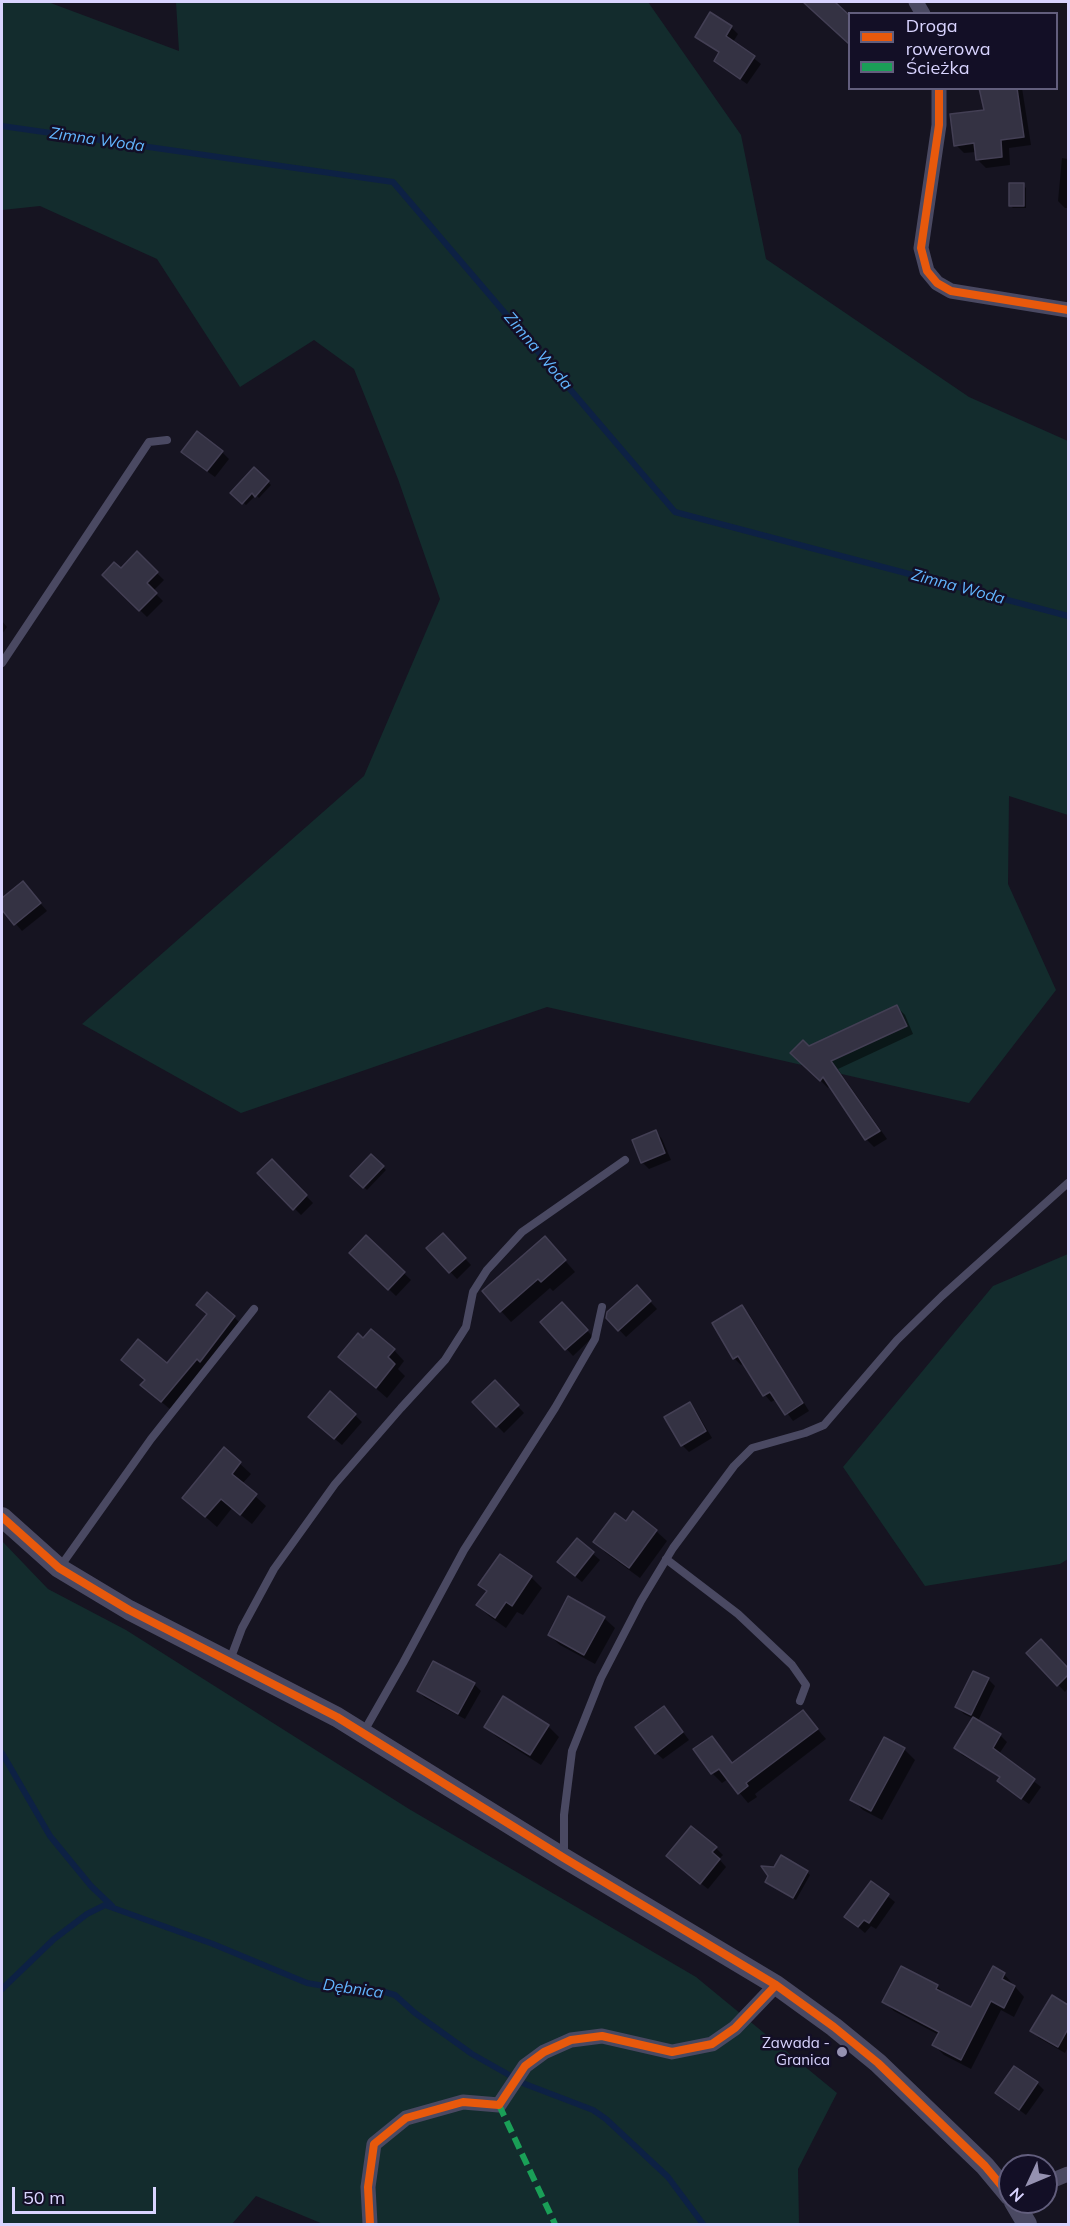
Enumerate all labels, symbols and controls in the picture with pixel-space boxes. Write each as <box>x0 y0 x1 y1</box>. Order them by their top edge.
legend <box>848 12 1058 90</box>
text: Droga rowerowa <box>906 14 991 60</box>
text: Ścieżka <box>906 56 969 79</box>
water label: Zimna Woda <box>48 124 146 156</box>
water label: Zimna Woda <box>500 308 576 394</box>
water label: Zimna Woda <box>909 565 1007 609</box>
water label: Dębnica <box>322 1975 384 2003</box>
place label: Zawada - Granica <box>762 2034 830 2069</box>
marker: Zawada - Granica <box>835 2045 849 2059</box>
north arrow <box>998 2154 1058 2214</box>
scale bar <box>15 2175 159 2213</box>
text: N <box>1005 2184 1028 2206</box>
text: 50 m <box>23 2186 65 2209</box>

